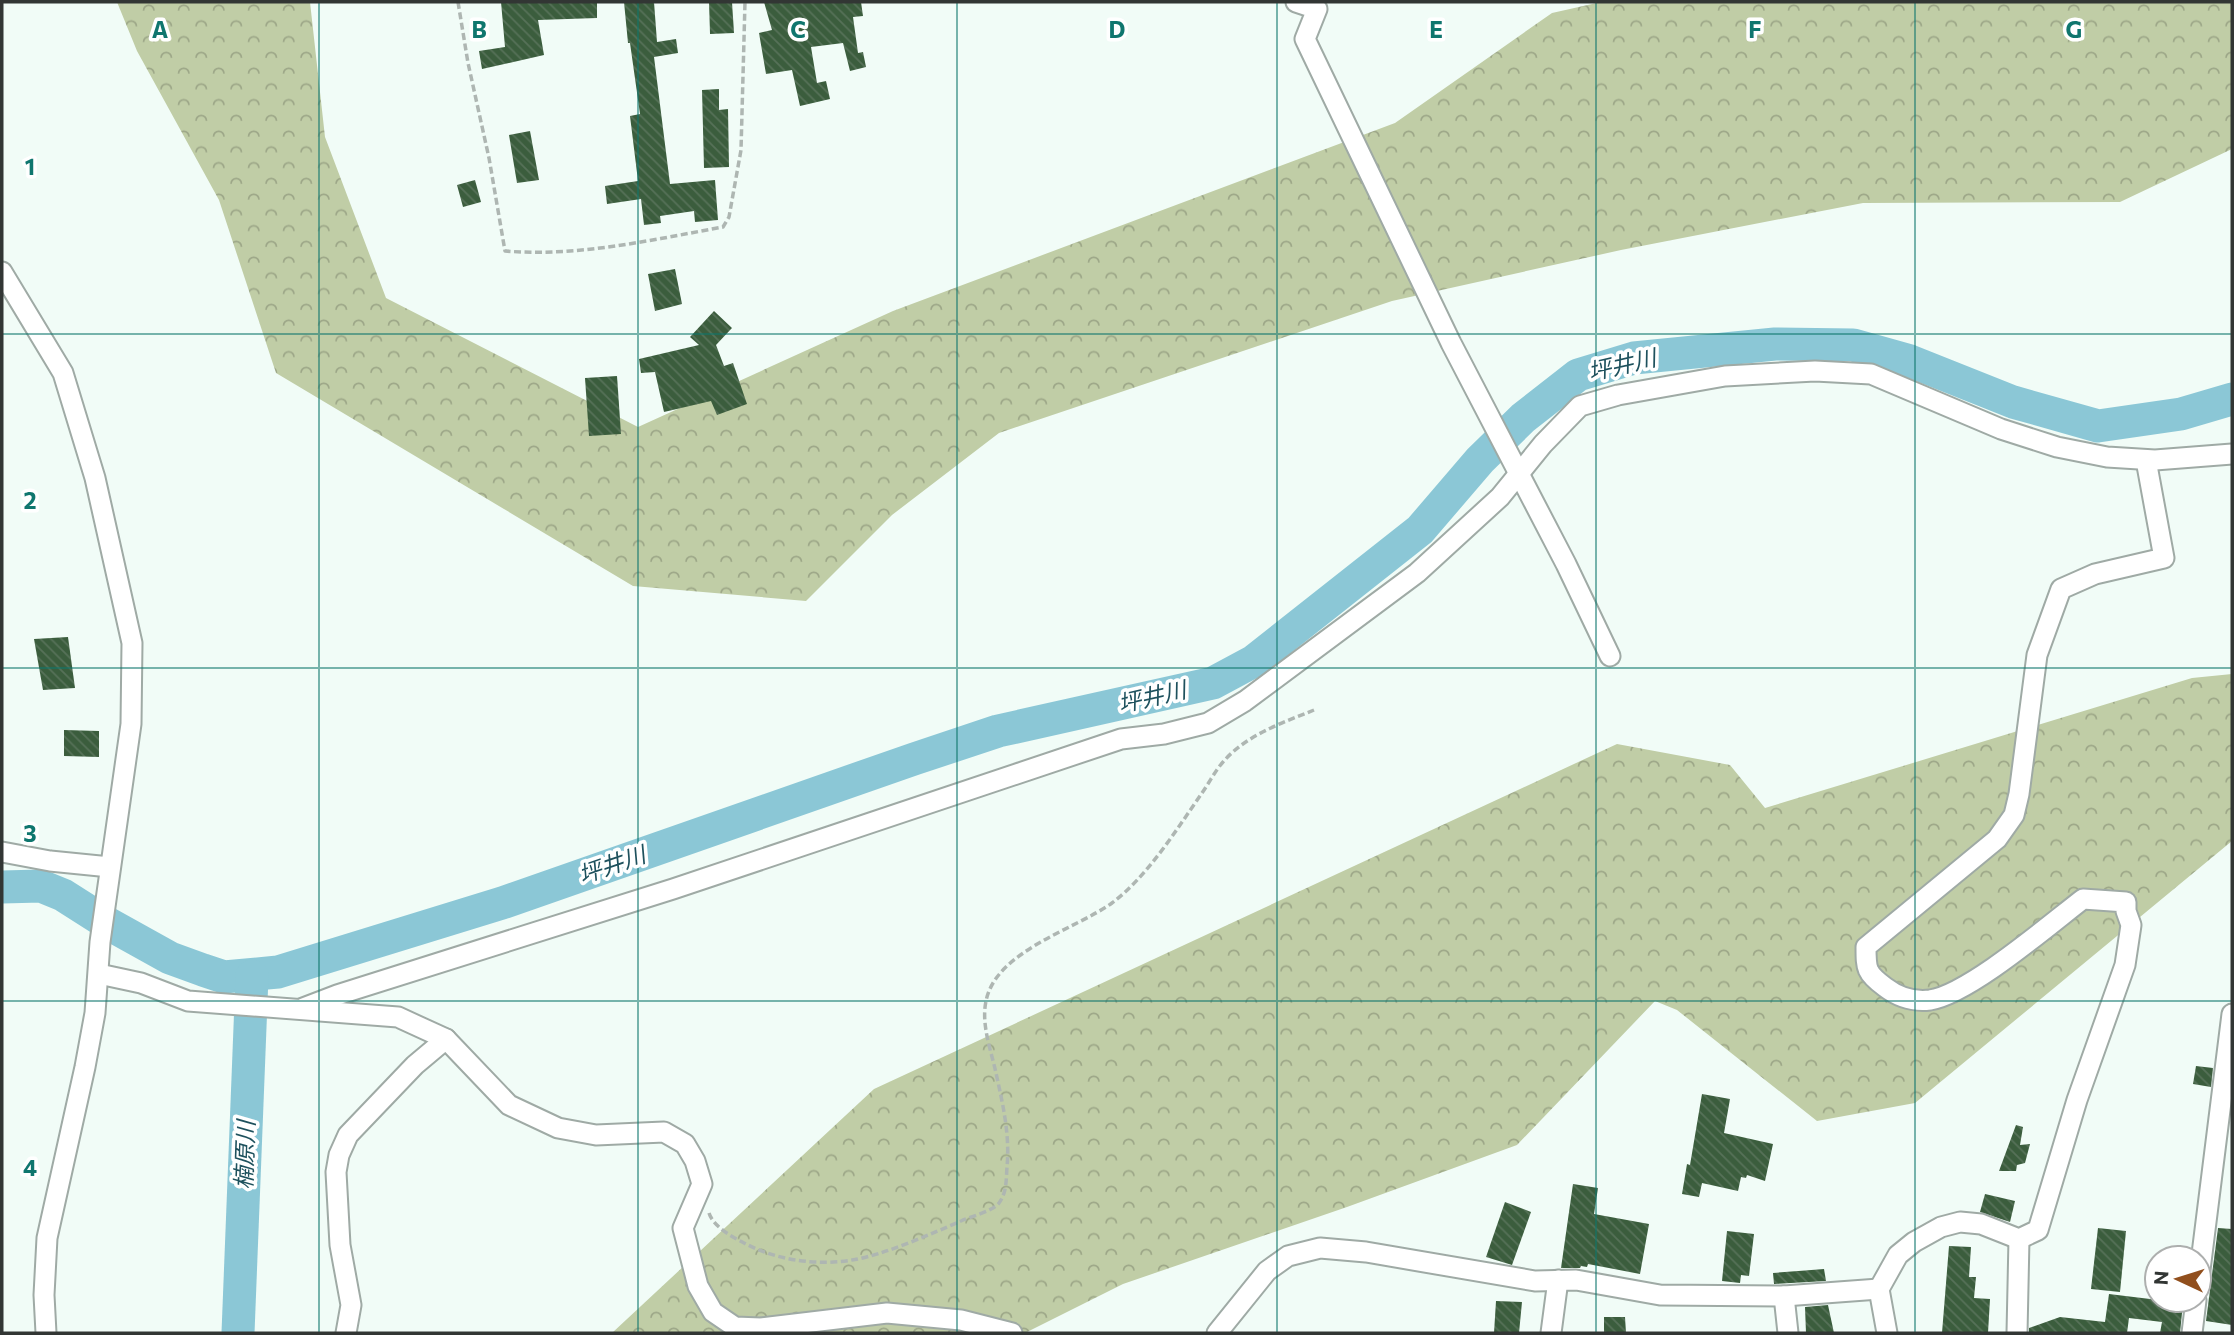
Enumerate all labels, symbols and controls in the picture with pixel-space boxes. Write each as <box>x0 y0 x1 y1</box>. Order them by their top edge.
text: A <box>152 15 169 43</box>
text: B <box>471 15 487 43</box>
text: C <box>790 15 806 43</box>
text: D <box>1109 15 1126 43</box>
text: E <box>1429 15 1443 43</box>
text: F <box>1748 15 1762 43</box>
text: G <box>2066 15 2082 43</box>
text: 1 <box>25 152 35 180</box>
water label: 坪井川 <box>1585 342 1661 385</box>
text: 2 <box>23 486 37 514</box>
water label: 坪井川 <box>1115 674 1191 717</box>
text: 3 <box>23 819 37 847</box>
water label: 坪井川 <box>574 839 652 889</box>
water label: 楠原川 <box>229 1117 259 1190</box>
text: 4 <box>23 1153 37 1181</box>
north arrow <box>2143 1244 2213 1314</box>
text: N <box>2149 1270 2173 1286</box>

